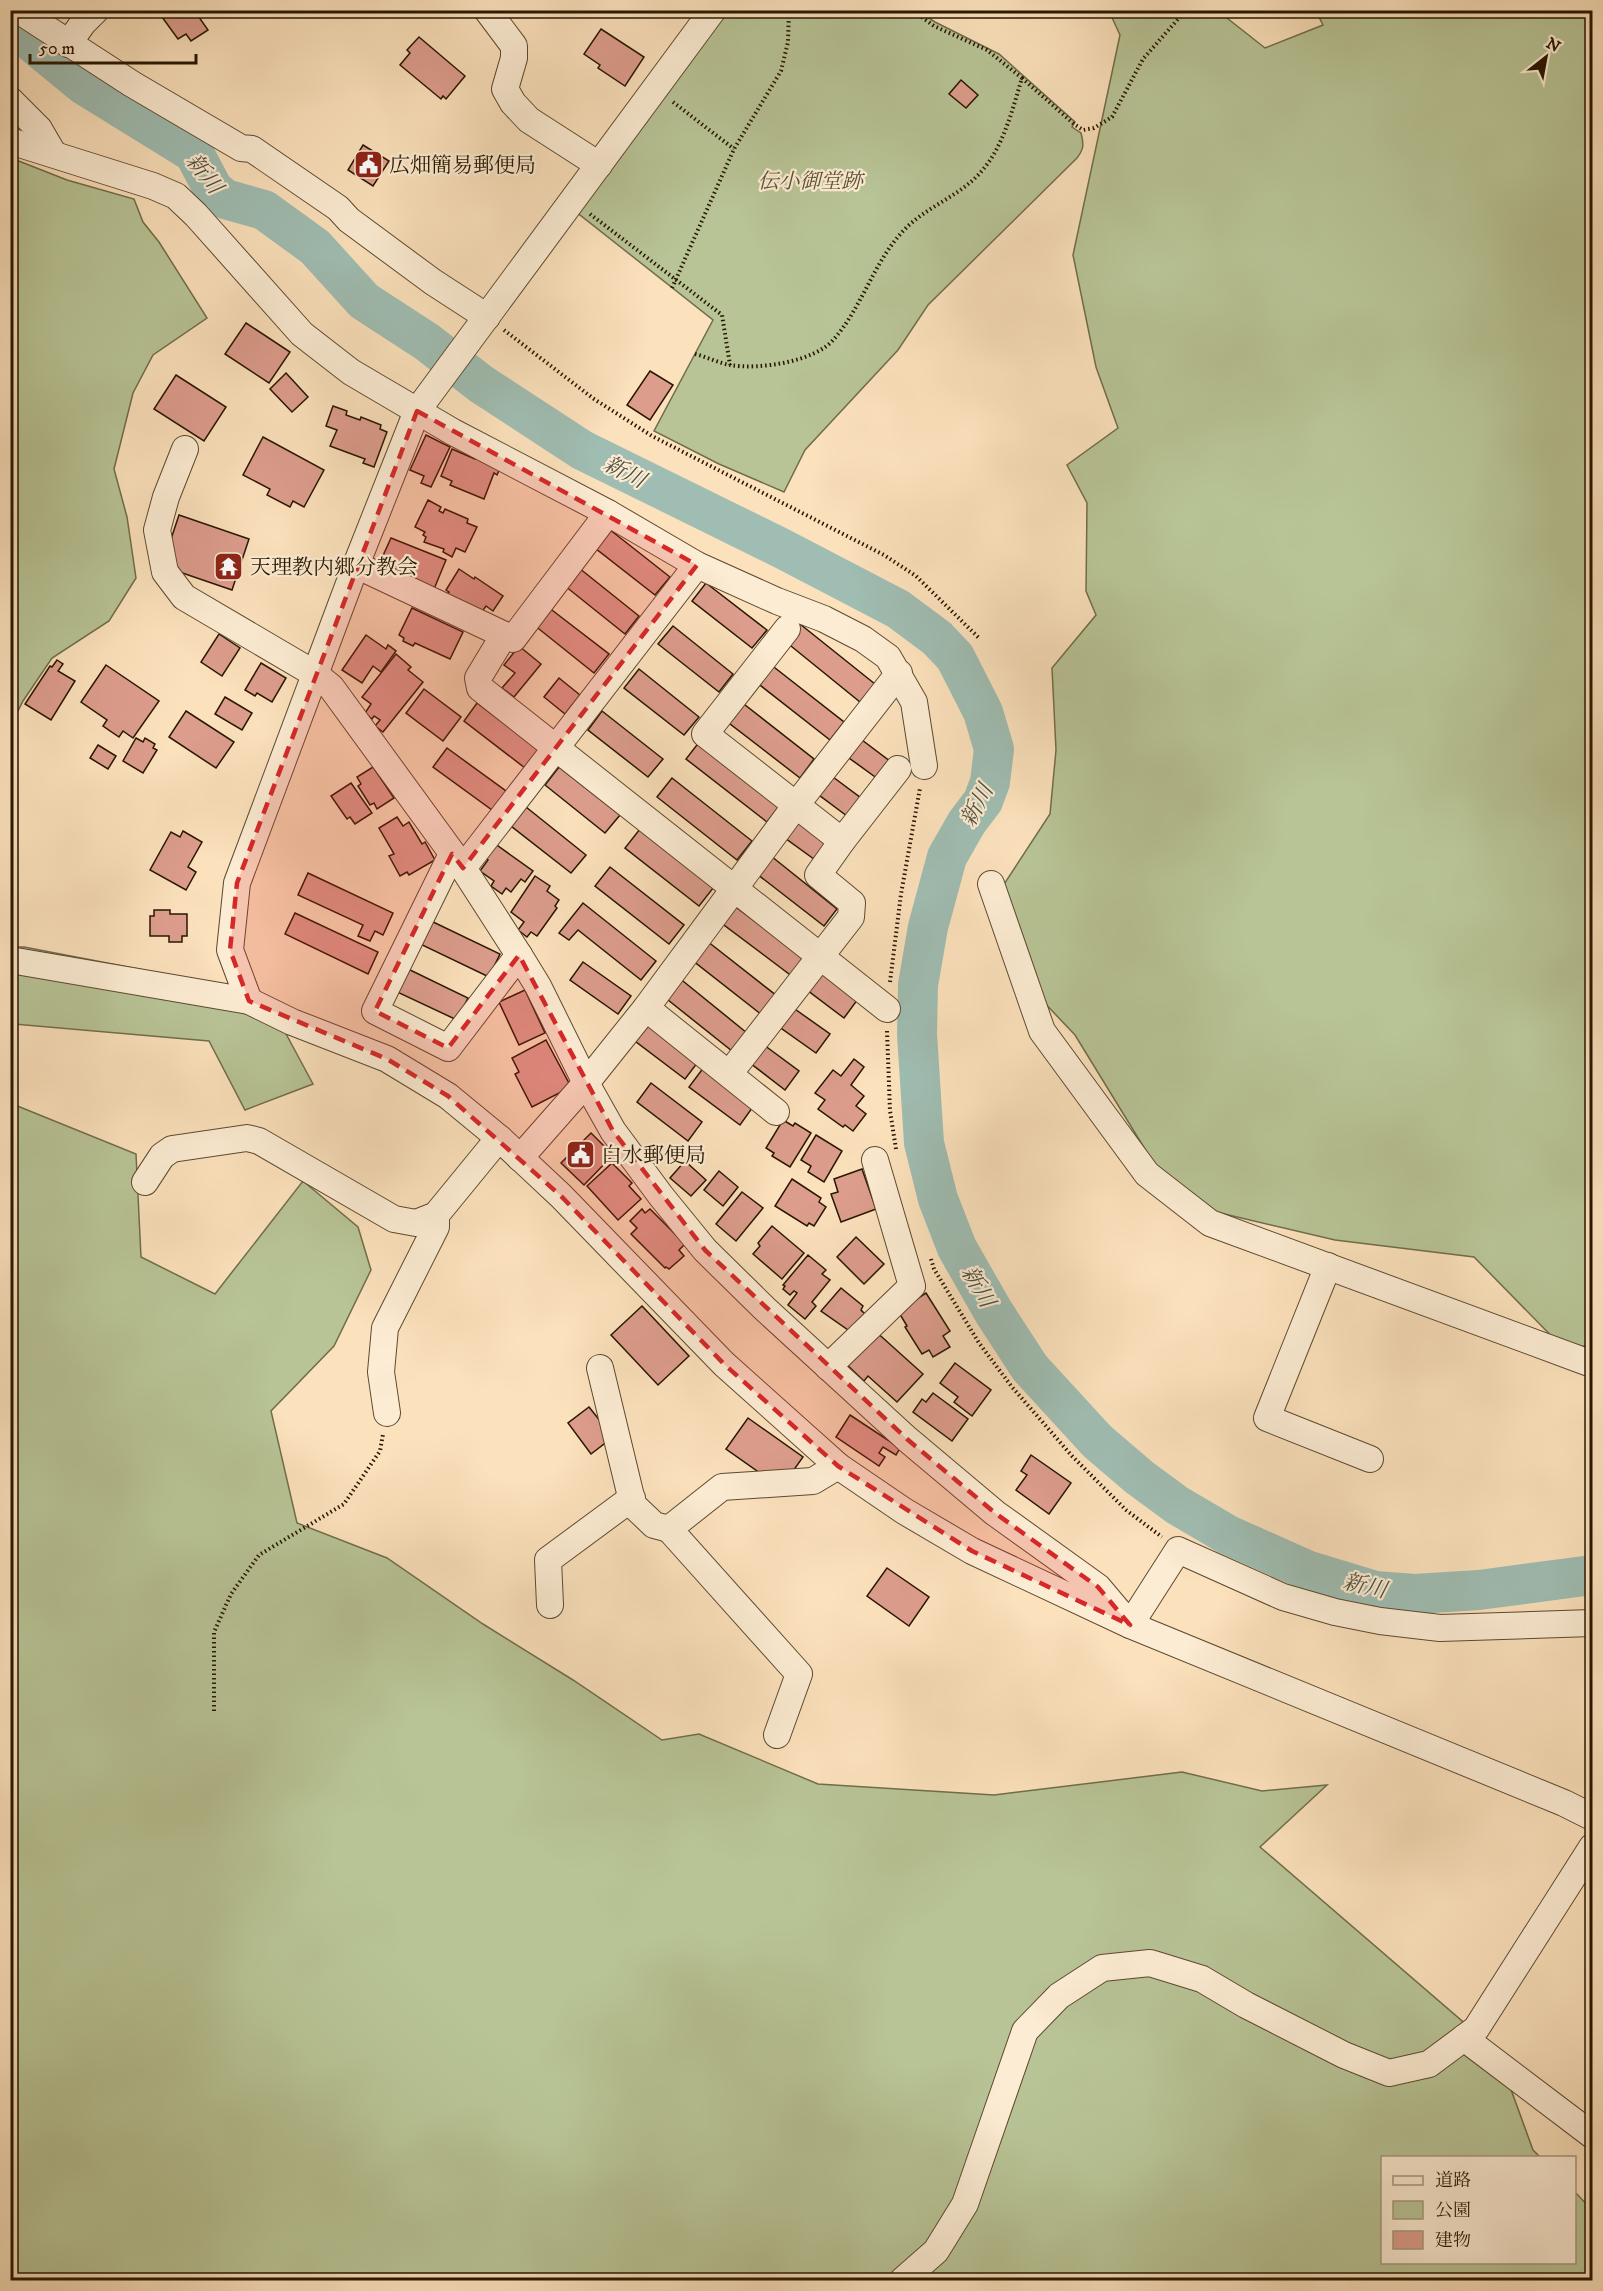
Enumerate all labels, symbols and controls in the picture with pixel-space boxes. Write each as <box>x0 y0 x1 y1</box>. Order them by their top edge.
scale bar <box>30 27 196 65</box>
north arrow <box>1516 27 1576 87</box>
text: N <box>1542 33 1564 57</box>
text: 50 m <box>39 38 75 60</box>
water label: 新川 <box>180 148 229 201</box>
public building icon: 広畑簡易郵便局 <box>352 149 384 181</box>
place label: 広畑簡易郵便局 <box>389 153 536 179</box>
park label: 伝小御堂跡 <box>758 169 865 195</box>
water label: 新川 <box>599 450 652 495</box>
temple icon: 天理教内郷分教会 <box>213 551 245 583</box>
place label: 天理教内郷分教会 <box>250 555 418 581</box>
water label: 新川 <box>955 778 1001 831</box>
public building icon: 白水郵便局 <box>564 1139 596 1171</box>
place label: 白水郵便局 <box>601 1143 706 1169</box>
water label: 新川 <box>955 1261 1001 1314</box>
water label: 新川 <box>1340 1568 1391 1605</box>
legend <box>1381 2156 1576 2264</box>
text: 道路 <box>1435 2170 1471 2192</box>
text: 公園 <box>1435 2200 1471 2222</box>
text: 建物 <box>1435 2230 1471 2252</box>

